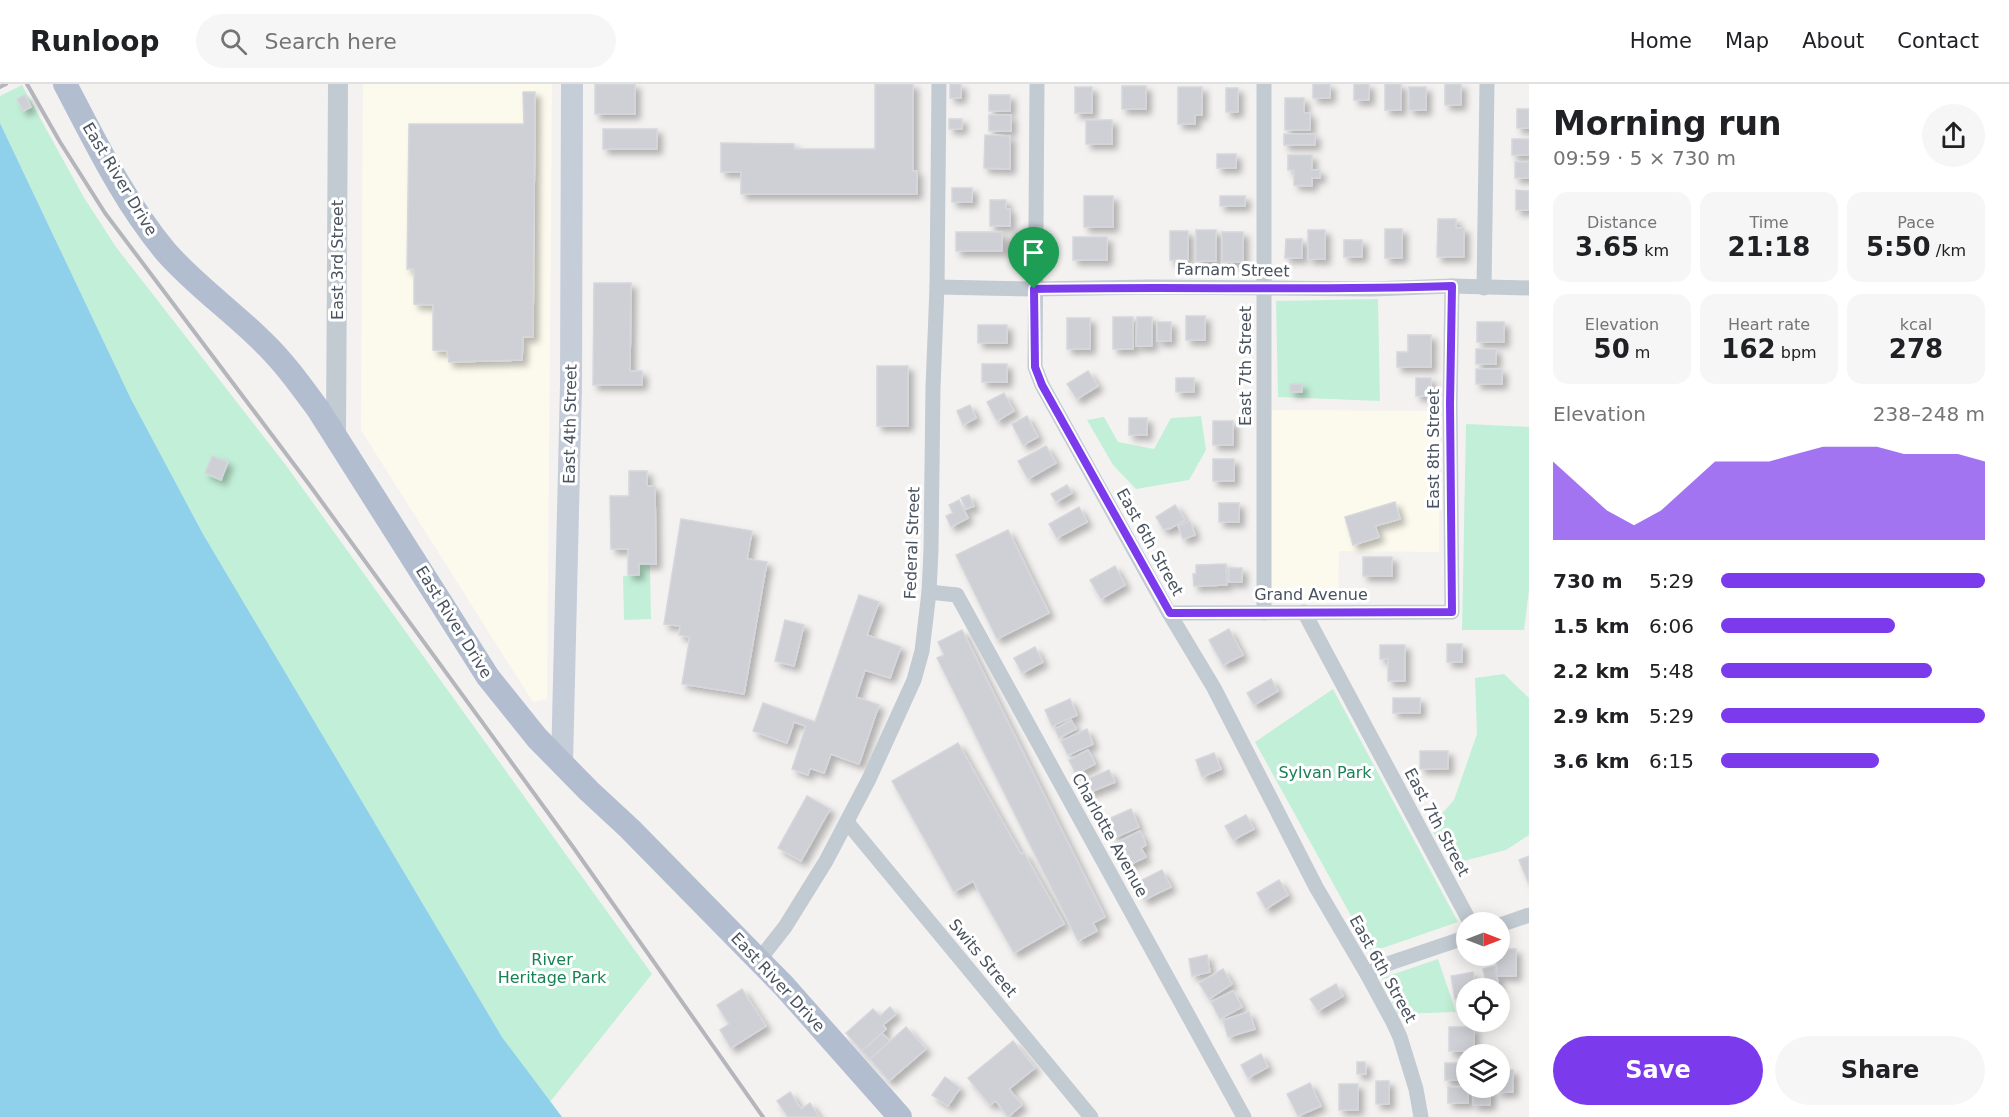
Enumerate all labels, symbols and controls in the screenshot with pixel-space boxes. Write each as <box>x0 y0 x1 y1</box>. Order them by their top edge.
search box <box>196 14 616 68</box>
text: Runloop <box>30 25 160 58</box>
icon: search <box>217 25 250 58</box>
text: Search here <box>265 29 397 54</box>
text: Home <box>1630 29 1692 53</box>
text: Map <box>1725 29 1769 53</box>
text: About <box>1802 29 1864 53</box>
text: Contact <box>1897 29 1979 53</box>
text: Morning run <box>1553 104 1781 143</box>
button: share <box>1922 104 1985 167</box>
street label: East River Drive <box>79 119 161 239</box>
text: 09:59 · 5 × 730 m <box>1553 146 1736 170</box>
street label: East 3rd Street <box>328 200 347 320</box>
text: Distance <box>1587 213 1657 232</box>
text: Time <box>1749 213 1789 232</box>
text: Pace <box>1897 213 1935 232</box>
pin <box>1008 227 1059 289</box>
text: 3.65 <box>1575 232 1639 262</box>
text: 21:18 <box>1728 232 1810 262</box>
text: 5:50 <box>1866 232 1931 262</box>
icon: arrive <box>1017 236 1050 269</box>
text: km <box>1639 241 1669 260</box>
text: /km <box>1931 241 1966 260</box>
street label: Farnam Street <box>1176 260 1290 280</box>
street label: East 7th Street <box>1236 306 1255 426</box>
text: Elevation <box>1585 315 1659 334</box>
text: Heart rate <box>1728 315 1810 334</box>
text: kcal <box>1900 315 1932 334</box>
text: 50 <box>1594 334 1630 364</box>
text: 162 <box>1721 334 1776 364</box>
text: 278 <box>1889 334 1943 364</box>
text: m <box>1630 343 1650 362</box>
text: bpm <box>1776 343 1817 362</box>
street label: East 4th Street <box>559 364 581 484</box>
street label: East 8th Street <box>1424 389 1443 509</box>
text: Elevation <box>1553 402 1646 426</box>
text: 238–248 m <box>1873 402 1985 426</box>
street label: East 6th Street <box>1113 485 1187 599</box>
street label: Federal Street <box>901 486 923 600</box>
street label: East River Drive <box>412 562 496 682</box>
text: 730 m <box>1553 569 1623 593</box>
text: 5:29 <box>1649 569 1694 593</box>
street label: Grand Avenue <box>1254 585 1368 604</box>
text: 1.5 km <box>1553 614 1630 638</box>
text: 6:06 <box>1649 614 1694 638</box>
text: 2.2 km <box>1553 659 1630 683</box>
text: 5:48 <box>1649 659 1694 683</box>
text: 2.9 km <box>1553 704 1630 728</box>
text: 5:29 <box>1649 704 1694 728</box>
text: 3.6 km <box>1553 749 1630 773</box>
text: 6:15 <box>1649 749 1694 773</box>
park label: Sylvan Park <box>1278 763 1372 782</box>
street label: East 7th Street <box>1400 765 1474 879</box>
street label: Charlotte Avenue <box>1068 770 1152 900</box>
street label: East 6th Street <box>1346 912 1420 1026</box>
north arrow <box>1456 912 1510 966</box>
map controls <box>1456 912 1510 1098</box>
street label: Swits Street <box>945 915 1021 1001</box>
street label: East River Drive <box>727 928 829 1036</box>
park label: River Heritage Park <box>498 950 607 987</box>
button: locate <box>1456 978 1510 1032</box>
button: Save <box>1553 1036 1763 1105</box>
button: Share <box>1775 1036 1985 1105</box>
button: layers <box>1456 1044 1510 1098</box>

